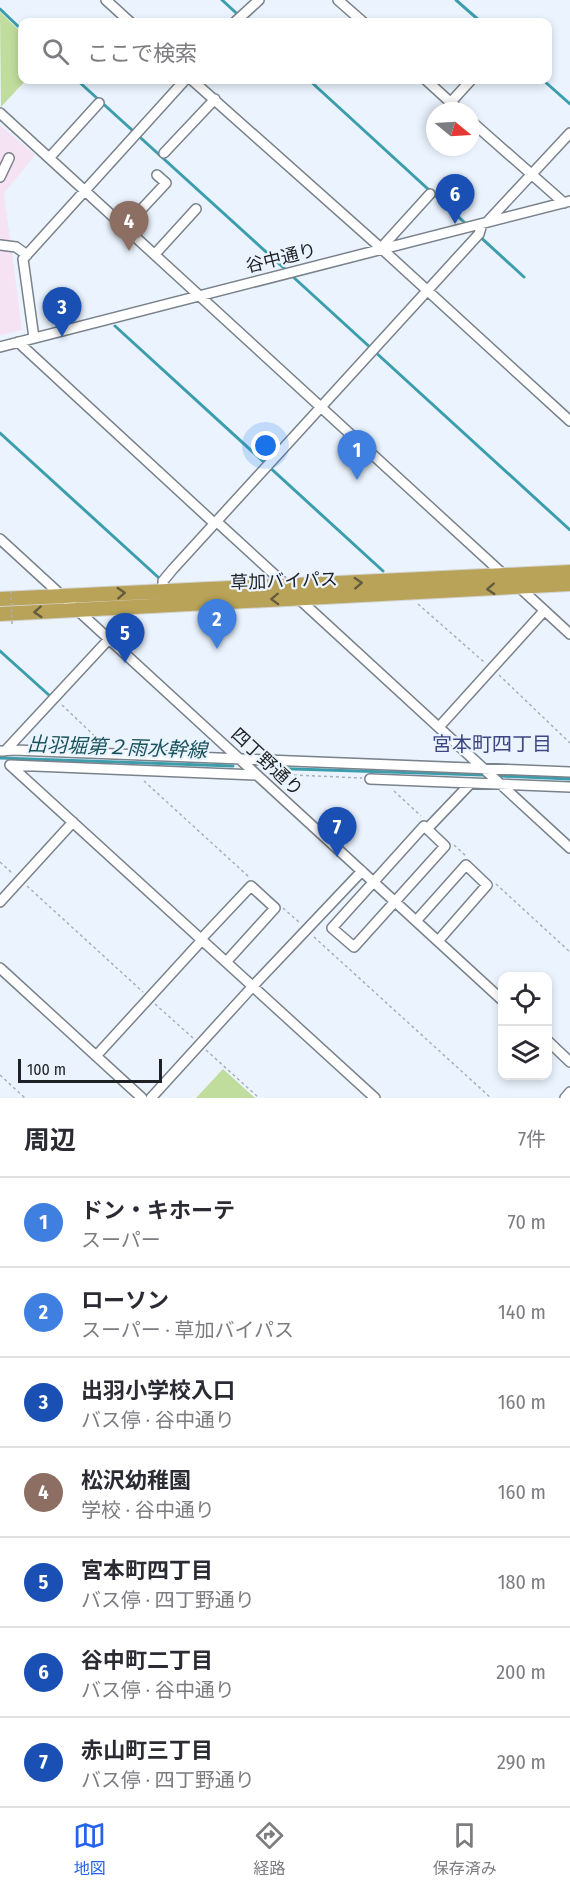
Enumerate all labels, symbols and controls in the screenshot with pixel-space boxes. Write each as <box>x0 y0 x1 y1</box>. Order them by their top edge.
search box <box>18 18 552 84</box>
icon: search <box>39 35 72 68</box>
text: ここで検索 <box>87 40 197 67</box>
north arrow <box>426 102 480 156</box>
pin: 6 <box>436 174 474 224</box>
pin: 4 <box>110 202 148 251</box>
street label: 谷中通り <box>243 239 319 277</box>
pin: 3 <box>42 288 82 337</box>
pin: 1 <box>338 430 376 480</box>
your location <box>251 431 280 460</box>
street label: 草加バイパス <box>230 568 338 594</box>
one-way arrow <box>354 576 363 589</box>
one-way arrow <box>486 582 495 595</box>
one-way arrow <box>117 586 126 599</box>
one-way arrow <box>270 593 279 605</box>
pin: 2 <box>198 600 236 649</box>
one-way arrow <box>34 605 43 618</box>
pin: 5 <box>106 614 144 663</box>
street label: 四丁野通り <box>227 723 307 801</box>
water label: 出羽堀第２雨水幹線 <box>27 732 210 762</box>
district label: 宮本町四丁目 <box>432 732 552 756</box>
pin: 7 <box>318 808 356 857</box>
map controls <box>498 972 552 1080</box>
button: locate <box>498 972 552 1026</box>
button: layers <box>498 1026 552 1080</box>
scale bar <box>18 1056 162 1084</box>
text: 100 m <box>27 1060 66 1079</box>
text: 周辺 <box>24 1125 76 1156</box>
text: 7件 <box>518 1127 546 1151</box>
text: ドン・キホーテ <box>81 1197 235 1224</box>
text: 1 <box>39 1210 48 1234</box>
text: 70 m <box>508 1210 546 1234</box>
text: スーパー <box>81 1228 161 1252</box>
text: ローソン <box>81 1287 169 1314</box>
text: 2 <box>39 1300 48 1324</box>
text: 140 m <box>498 1300 546 1324</box>
text: スーパー · 草加バイパス <box>81 1318 294 1342</box>
text: 出羽小学校入口 <box>81 1377 235 1404</box>
text: 3 <box>39 1390 48 1414</box>
text: 160 m <box>498 1390 546 1414</box>
text: バス停 · 谷中通り <box>81 1408 235 1432</box>
text: 松沢幼稚園 <box>81 1467 191 1494</box>
text: 4 <box>38 1480 49 1504</box>
text: 160 m <box>498 1480 546 1504</box>
text: 学校 · 谷中通り <box>81 1498 215 1522</box>
text: 宮本町四丁目 <box>81 1557 213 1584</box>
text: 5 <box>39 1570 48 1594</box>
text: 180 m <box>498 1570 546 1594</box>
text: バス停 · 四丁野通り <box>81 1588 255 1612</box>
text: 谷中町二丁目 <box>81 1647 213 1674</box>
text: 6 <box>38 1660 49 1684</box>
text: 200 m <box>496 1660 546 1684</box>
text: バス停 · 谷中通り <box>81 1678 235 1702</box>
text: 赤山町三丁目 <box>81 1737 213 1764</box>
text: 7 <box>39 1750 48 1774</box>
text: 290 m <box>497 1750 546 1774</box>
text: バス停 · 四丁野通り <box>81 1768 255 1792</box>
tab: 地図 <box>73 1819 106 1879</box>
tab: 経路 <box>253 1819 286 1879</box>
tab: 保存済み <box>433 1819 497 1879</box>

